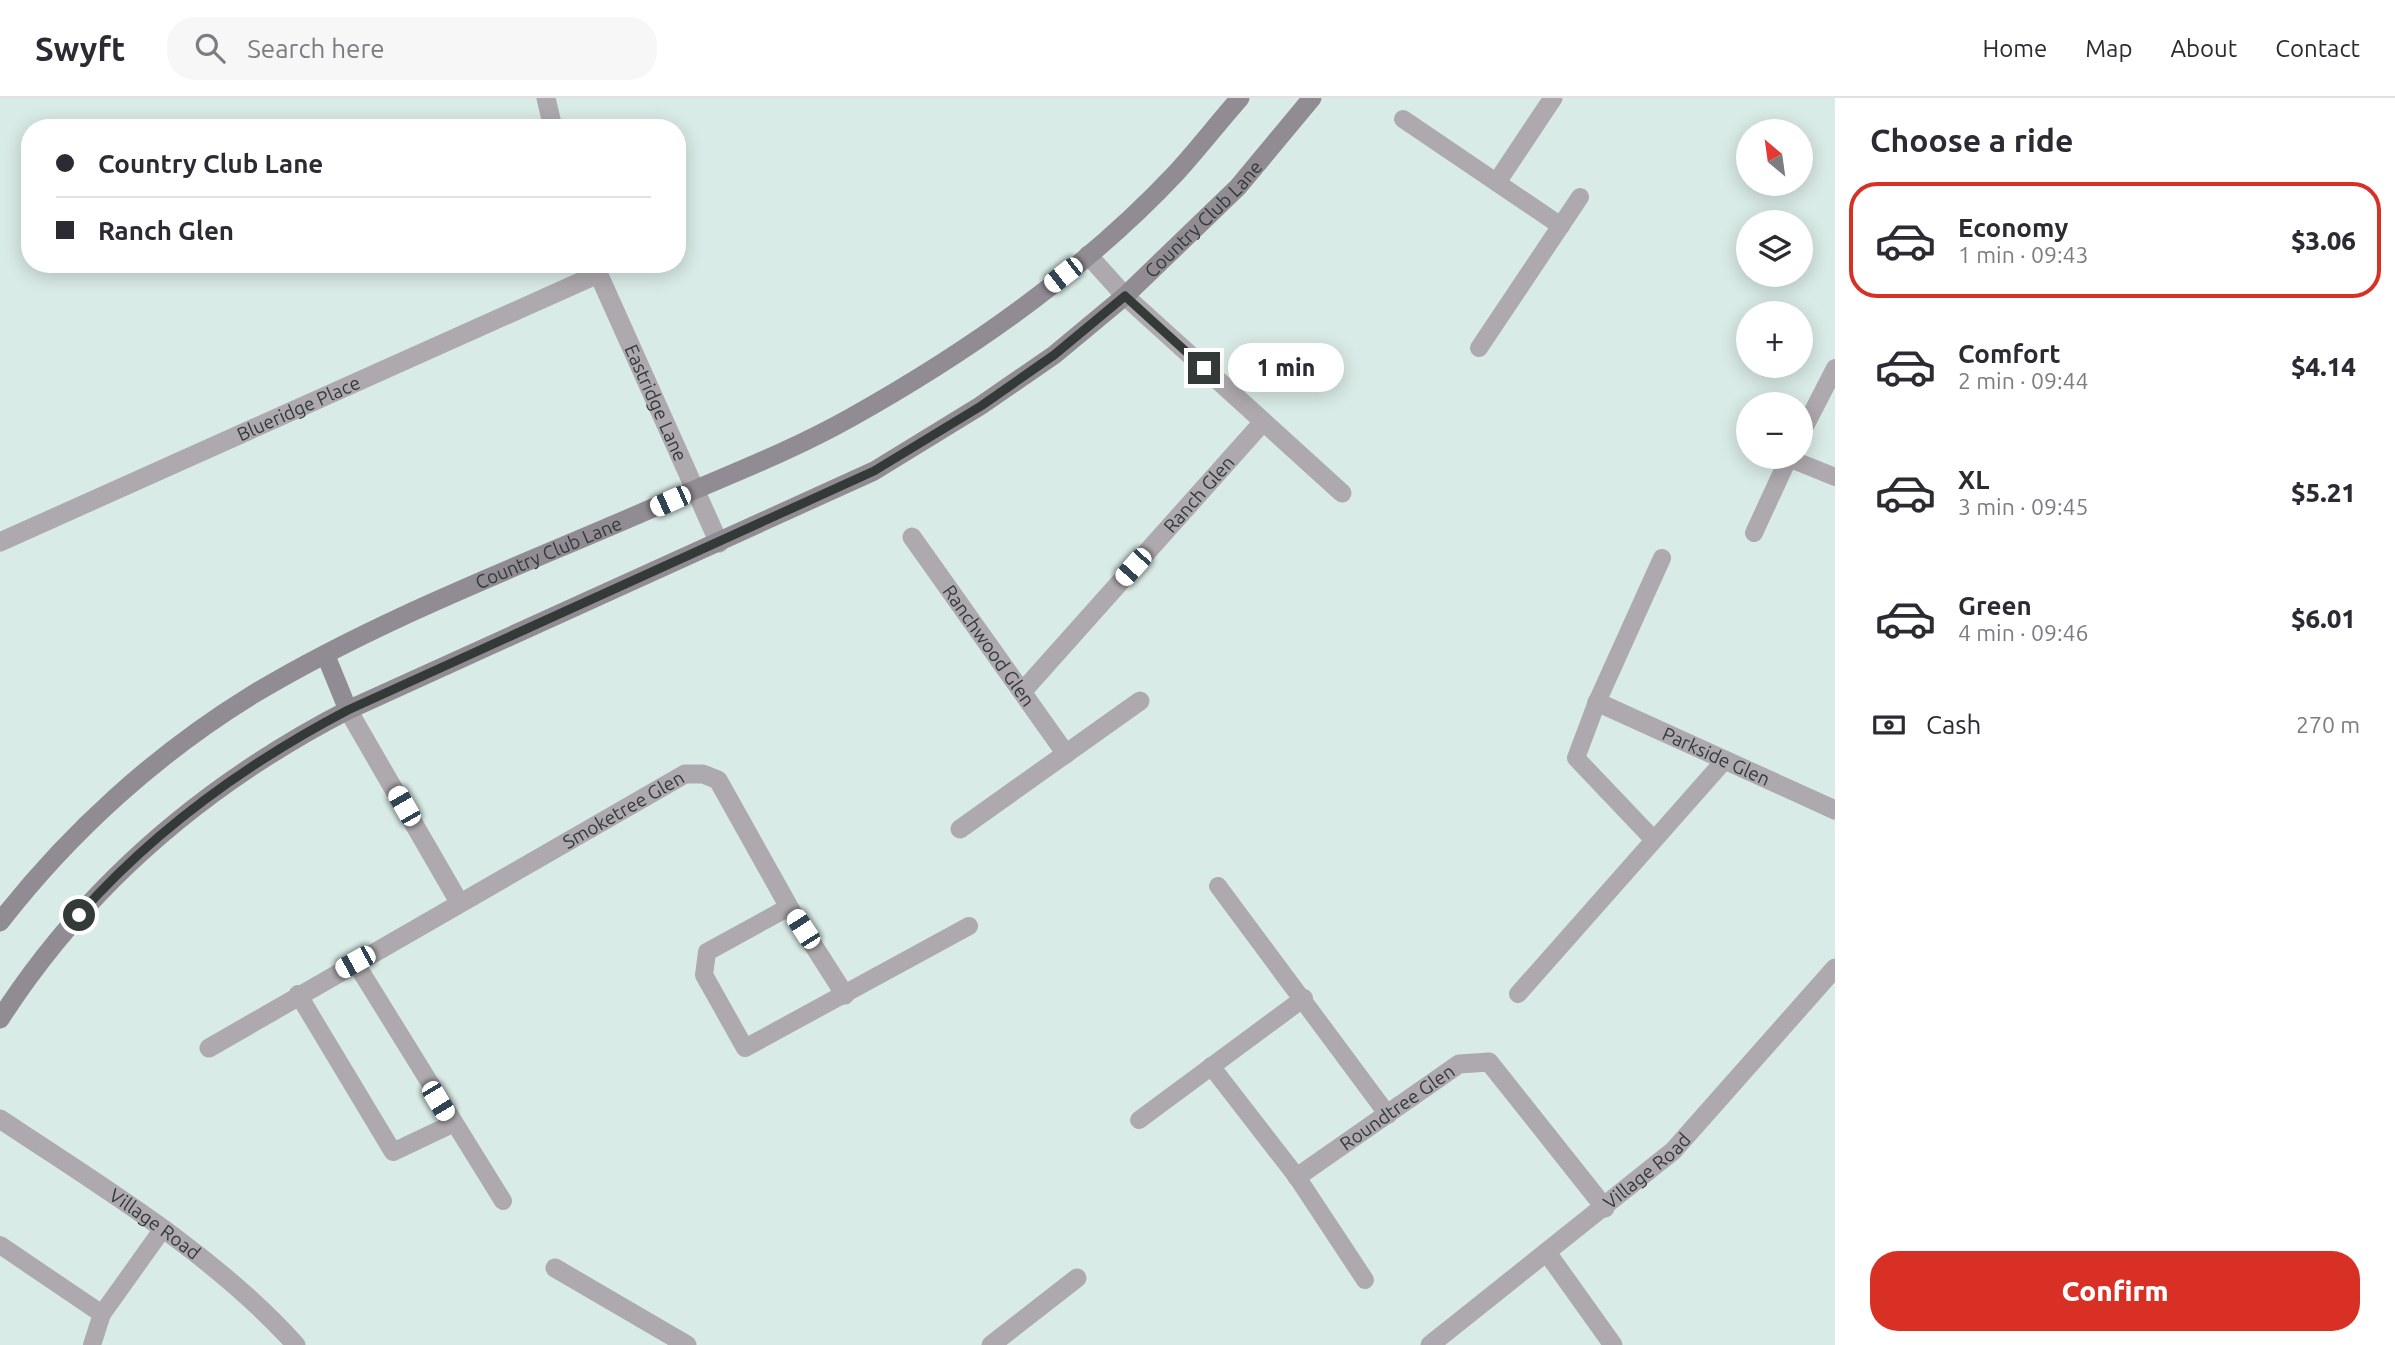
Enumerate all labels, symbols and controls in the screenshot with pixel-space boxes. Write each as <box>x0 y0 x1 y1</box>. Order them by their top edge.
search box <box>167 17 657 80</box>
icon: search <box>191 29 229 67</box>
text: Swyft <box>35 30 125 67</box>
text: Search here <box>247 34 385 63</box>
text: Home <box>1982 35 2047 62</box>
text: Map <box>2085 35 2132 62</box>
text: About <box>2170 35 2237 62</box>
text: Contact <box>2275 35 2360 62</box>
north arrow <box>1736 119 1813 196</box>
map controls <box>1736 119 1813 469</box>
text: Choose a ride <box>1870 122 2073 158</box>
text: Country Club Lane <box>98 149 323 178</box>
street label: Country Club Lane <box>1140 156 1267 282</box>
icon: car <box>1874 209 1937 272</box>
button: layers <box>1736 210 1813 287</box>
text: Economy <box>1958 213 2068 242</box>
text: Ranch Glen <box>98 216 234 245</box>
text: $3.06 <box>2291 226 2356 255</box>
text: 1 min · 09:43 <box>1958 242 2089 267</box>
car <box>1040 254 1087 296</box>
button: + <box>1736 301 1813 378</box>
icon: car <box>1874 335 1937 398</box>
text: Comfort <box>1958 339 2061 368</box>
street label: Eastridge Lane <box>620 341 692 465</box>
callout: 1 min <box>1228 344 1344 392</box>
route end <box>1188 352 1220 384</box>
text: $4.14 <box>2291 352 2356 381</box>
text: 1 min <box>1257 355 1315 380</box>
text: 2 min · 09:44 <box>1958 368 2089 393</box>
street label: Blueridge Place <box>233 371 363 445</box>
button: − <box>1736 392 1813 469</box>
street label: Ranch Glen <box>1159 451 1239 537</box>
icon: car <box>1874 461 1937 524</box>
text: XL <box>1958 465 1989 494</box>
text: $5.21 <box>2291 478 2356 507</box>
car <box>647 483 694 519</box>
text: 3 min · 09:45 <box>1958 494 2089 519</box>
street label: Country Club Lane <box>472 512 625 593</box>
car <box>1112 544 1155 590</box>
street label: Ranchwood Glen <box>938 581 1039 710</box>
icon: car <box>1874 587 1937 650</box>
text: Green <box>1958 591 2032 620</box>
text: $6.01 <box>2291 604 2356 633</box>
text: 4 min · 09:46 <box>1958 620 2089 645</box>
icon: cash <box>1870 706 1908 744</box>
text: Cash <box>1926 710 1981 739</box>
text: 270 m <box>2296 712 2360 737</box>
street label: Parkside Glen <box>1659 722 1773 790</box>
street label: Smoketree Glen <box>559 766 688 853</box>
car <box>385 783 424 829</box>
route start <box>63 899 95 931</box>
car <box>783 906 824 952</box>
car <box>332 943 379 981</box>
street label: Roundtree Glen <box>1336 1060 1459 1155</box>
car <box>419 1078 458 1124</box>
street label: Village Road <box>1599 1128 1695 1213</box>
street label: Village Road <box>105 1184 205 1264</box>
button: Confirm <box>1870 1251 2360 1331</box>

